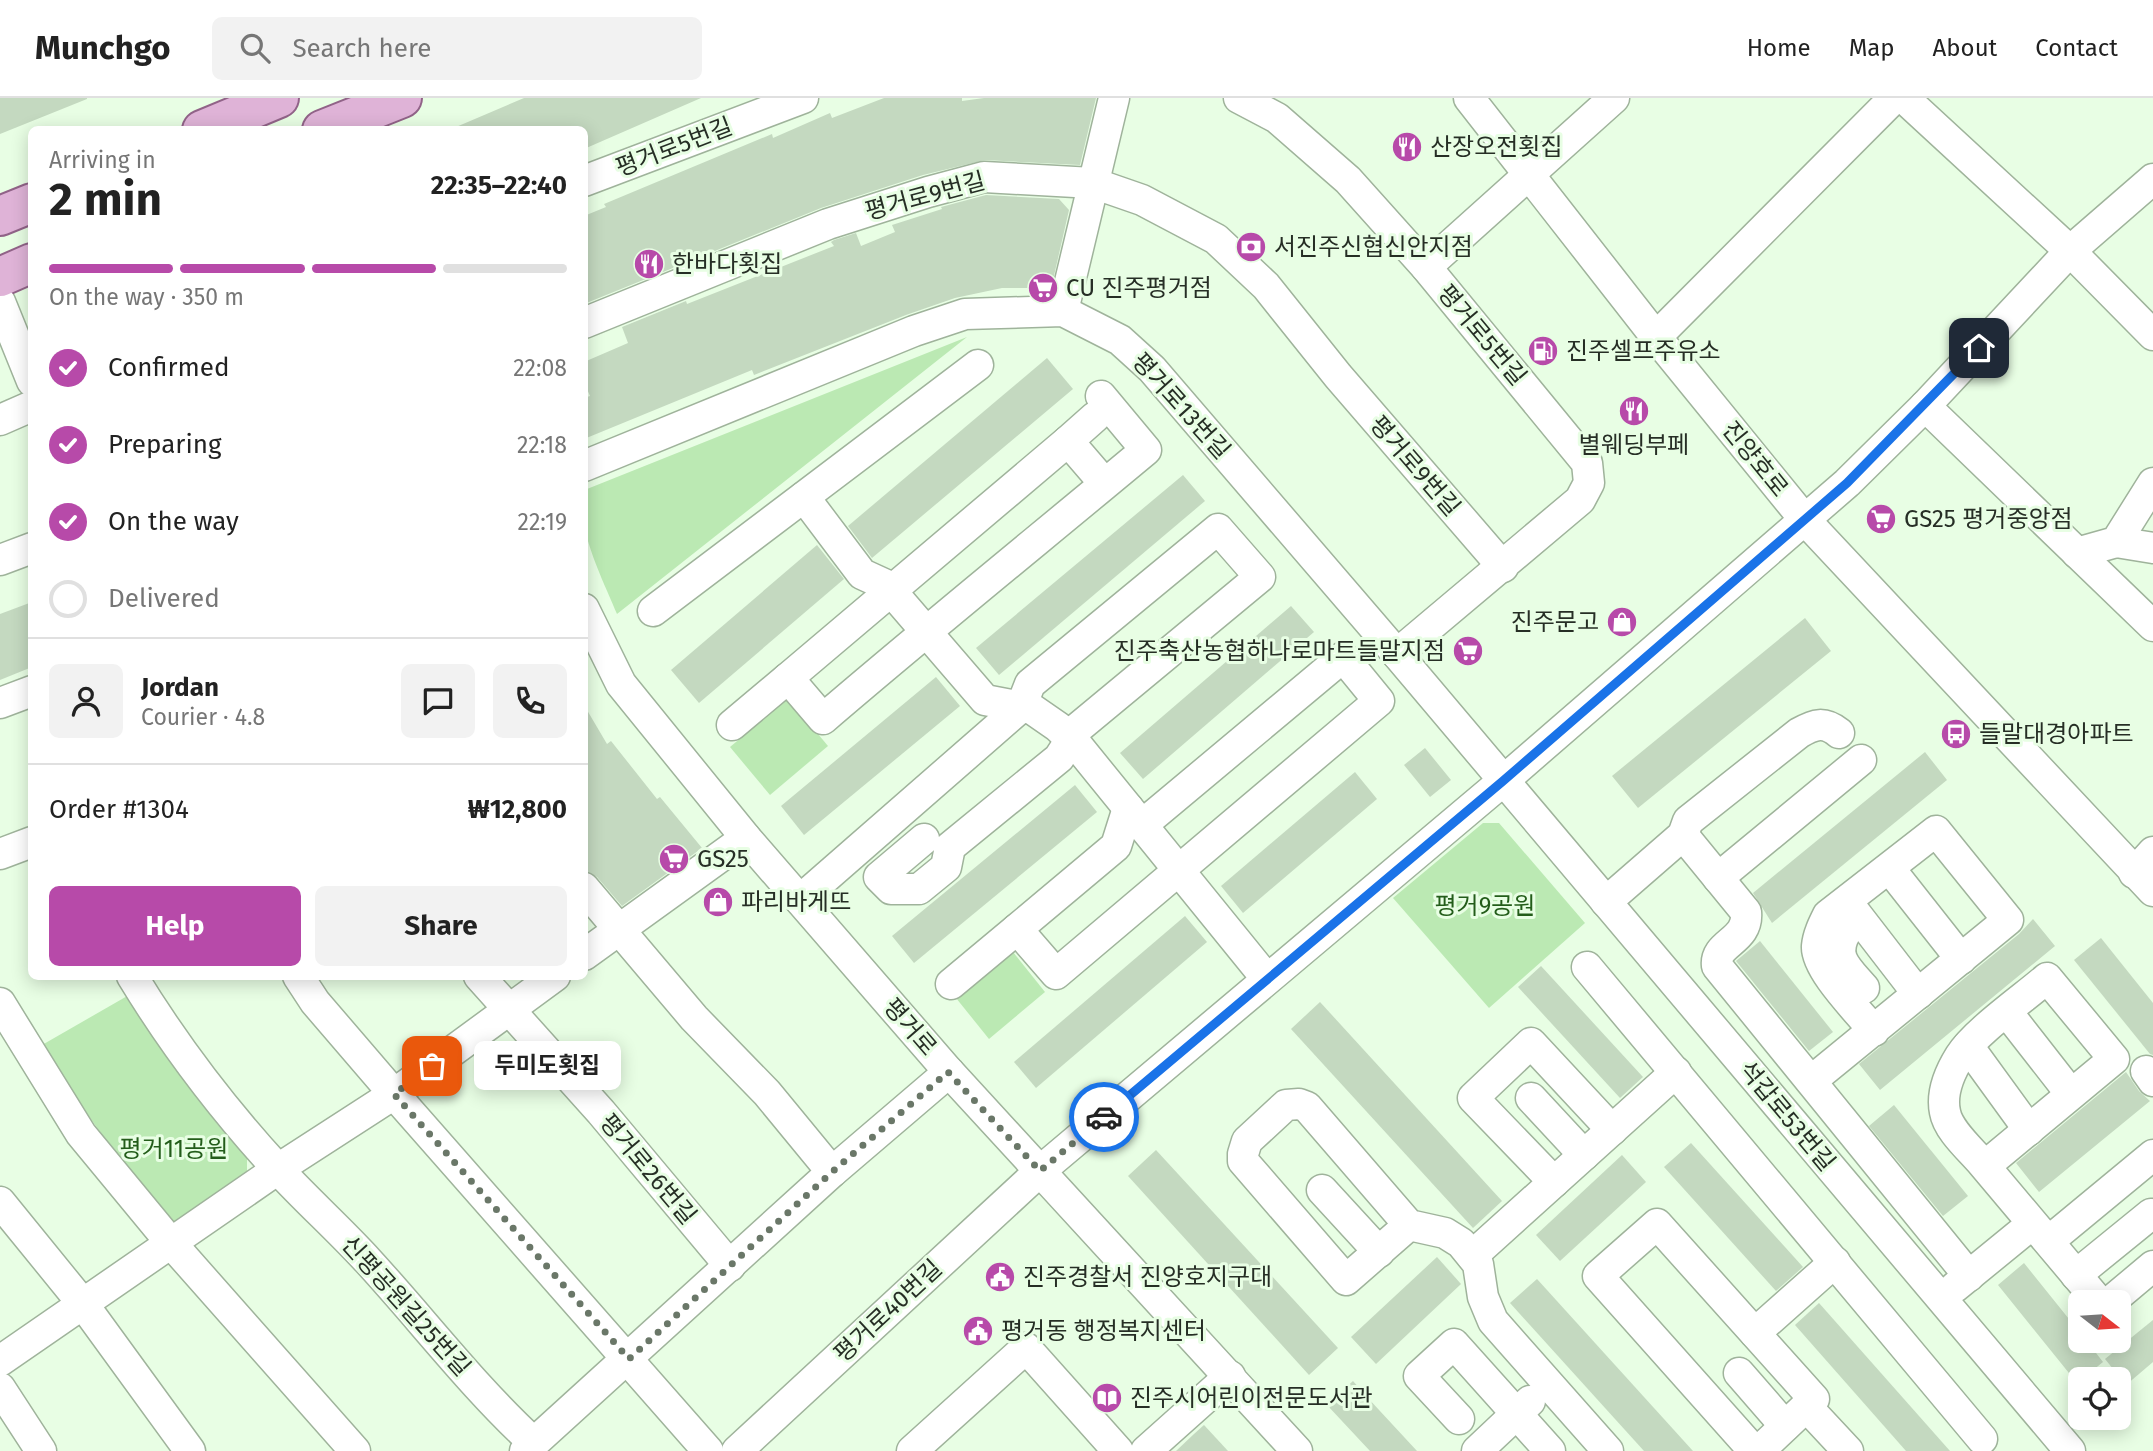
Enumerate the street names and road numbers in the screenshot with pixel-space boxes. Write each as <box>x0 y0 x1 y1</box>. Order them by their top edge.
street label: 평거로5번길 <box>612 112 736 182</box>
street label: 평거로9번길 <box>862 167 988 225</box>
street label: 평거로5번길 <box>1432 279 1532 391</box>
street label: 평거로13번길 <box>1126 347 1236 465</box>
street label: 평거로9번길 <box>1364 410 1466 522</box>
street label: 진양호로 <box>1716 416 1794 502</box>
street label: 평거로 <box>878 993 942 1061</box>
street label: 석갑로53번길 <box>1733 1056 1841 1176</box>
street label: 평거로26번길 <box>594 1108 702 1230</box>
street label: 신평공원길25번길 <box>336 1230 476 1382</box>
street label: 평거로40번길 <box>829 1254 947 1368</box>

